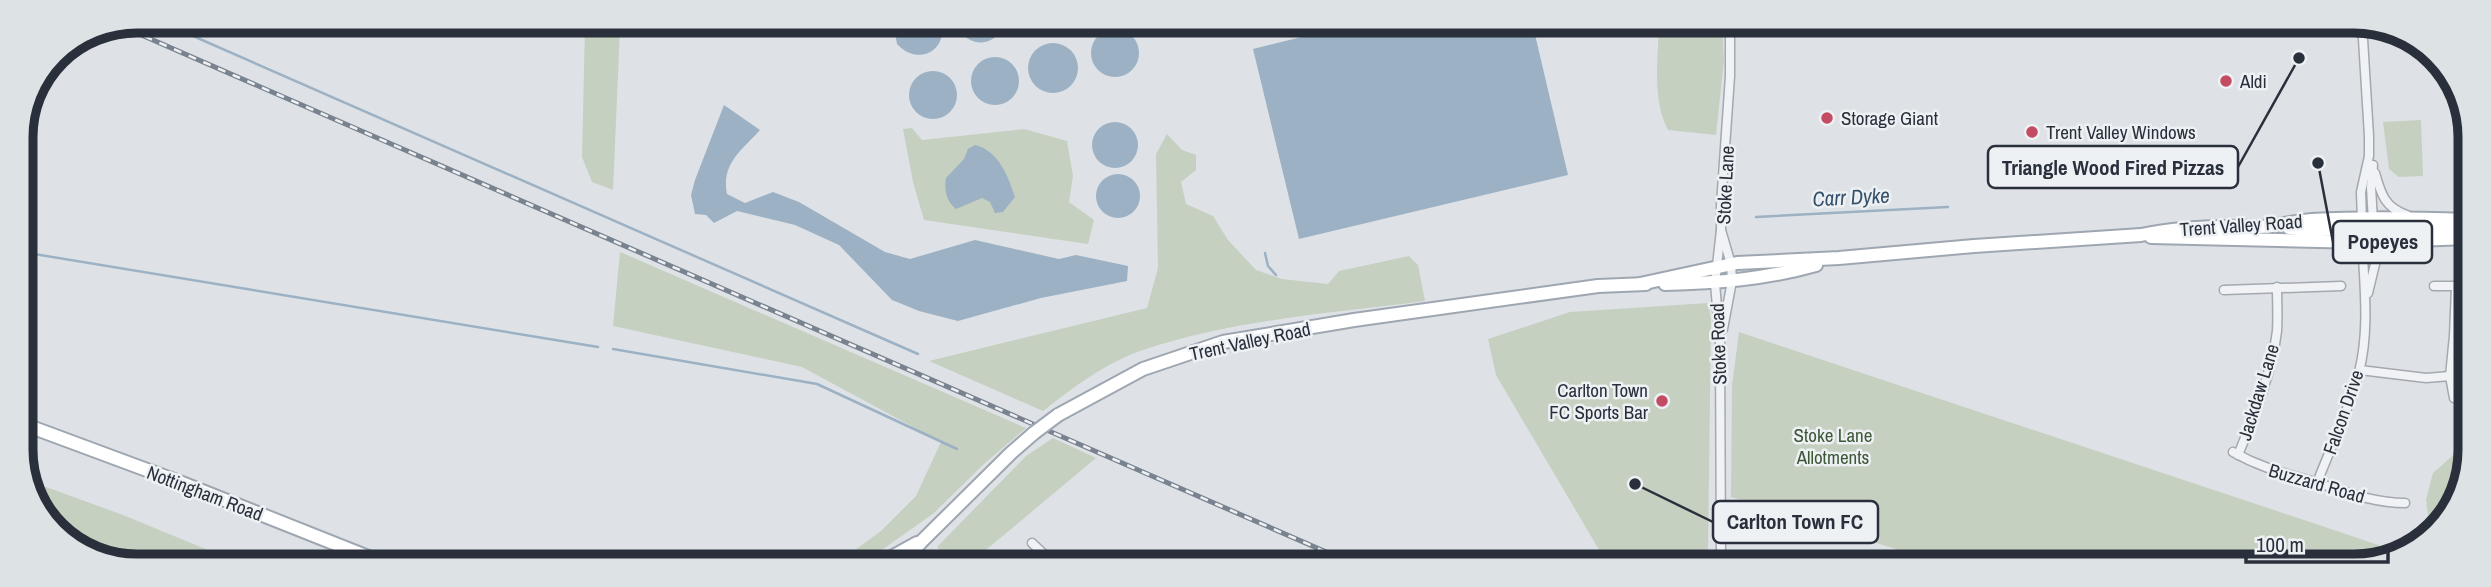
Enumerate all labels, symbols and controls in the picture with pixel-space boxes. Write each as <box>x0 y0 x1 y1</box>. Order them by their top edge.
place label: Aldi <box>2239 68 2267 94</box>
marker: Aldi <box>2218 73 2234 89</box>
place label: Storage Giant <box>1841 105 1939 131</box>
marker: Storage Giant <box>1819 110 1835 126</box>
place label: Trent Valley Windows <box>2046 119 2196 145</box>
marker: Trent Valley Windows <box>2024 124 2040 140</box>
street label: Stoke Lane <box>1710 145 1740 225</box>
callout: Triangle Wood Fired Pizzas <box>1988 146 2238 188</box>
text: Triangle Wood Fired Pizzas <box>2002 153 2224 182</box>
water label: Carr Dyke <box>1812 180 1890 214</box>
street label: Trent Valley Road <box>2179 208 2303 242</box>
callout: Popeyes <box>2333 221 2432 263</box>
text: Popeyes <box>2348 227 2418 256</box>
street label: Stoke Road <box>1704 303 1732 385</box>
street label: Trent Valley Road <box>1187 315 1313 367</box>
street label: Jackdaw Lane <box>2231 341 2285 443</box>
street label: Falcon Drive <box>2316 366 2370 458</box>
place label: Carlton Town FC Sports Bar <box>1549 377 1649 425</box>
marker: Carlton Town FC Sports Bar <box>1654 393 1670 409</box>
park label: Stoke Lane Allotments <box>1794 422 1872 470</box>
street label: Buzzard Road <box>2266 457 2368 509</box>
street label: Nottingham Road <box>143 459 267 527</box>
callout: Carlton Town FC <box>1713 501 1878 543</box>
text: Carlton Town FC <box>1727 507 1863 536</box>
scale bar <box>2246 520 2388 564</box>
text: 100 m <box>2256 530 2304 559</box>

